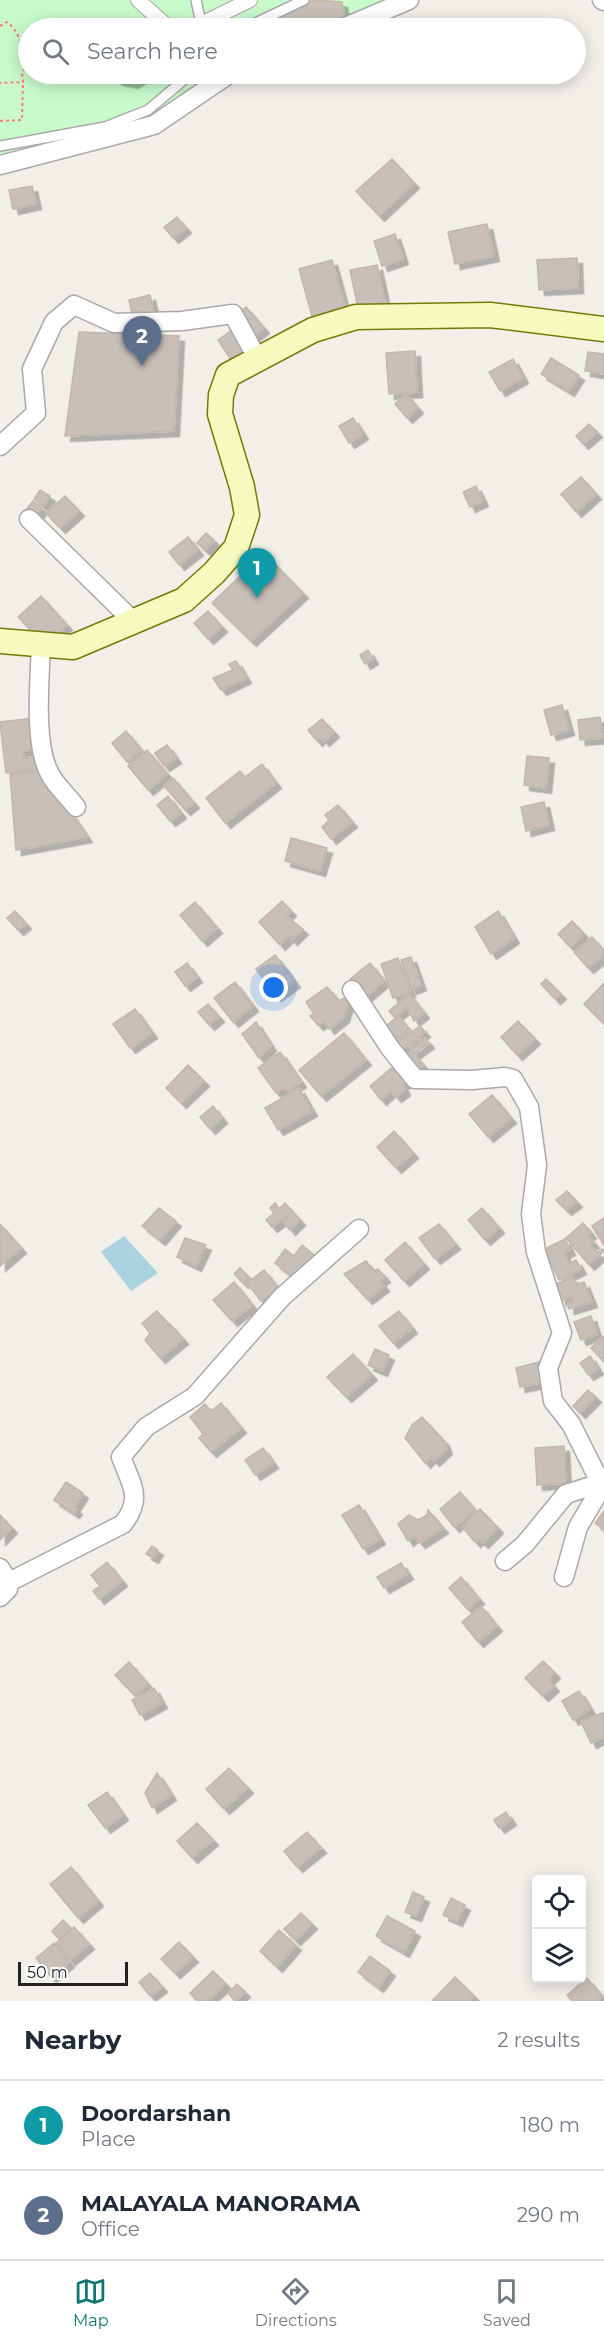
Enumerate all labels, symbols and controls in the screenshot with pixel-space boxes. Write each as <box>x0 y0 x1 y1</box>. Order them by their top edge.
search box <box>18 18 586 84</box>
icon: search <box>39 35 72 68</box>
text: Search here <box>87 38 218 65</box>
pin: 2 <box>122 316 162 366</box>
pin: 1 <box>238 548 276 598</box>
your location <box>259 973 288 1002</box>
map controls <box>532 1875 586 1983</box>
button: locate <box>532 1875 586 1929</box>
button: layers <box>532 1929 586 1983</box>
scale bar <box>18 1959 128 1986</box>
text: 50 m <box>27 1963 68 1982</box>
text: Nearby <box>24 2024 121 2056</box>
text: 2 results <box>497 2028 580 2052</box>
text: Doordarshan <box>81 2100 231 2127</box>
text: 1 <box>40 2113 47 2137</box>
text: 180 m <box>520 2113 580 2137</box>
text: Place <box>81 2127 136 2151</box>
text: MALAYALA MANORAMA <box>81 2190 360 2217</box>
text: 2 <box>38 2203 49 2227</box>
text: 290 m <box>517 2203 580 2227</box>
text: Office <box>81 2217 140 2241</box>
tab: Map <box>73 2275 109 2330</box>
tab: Directions <box>255 2275 337 2330</box>
tab: Saved <box>483 2275 531 2330</box>

